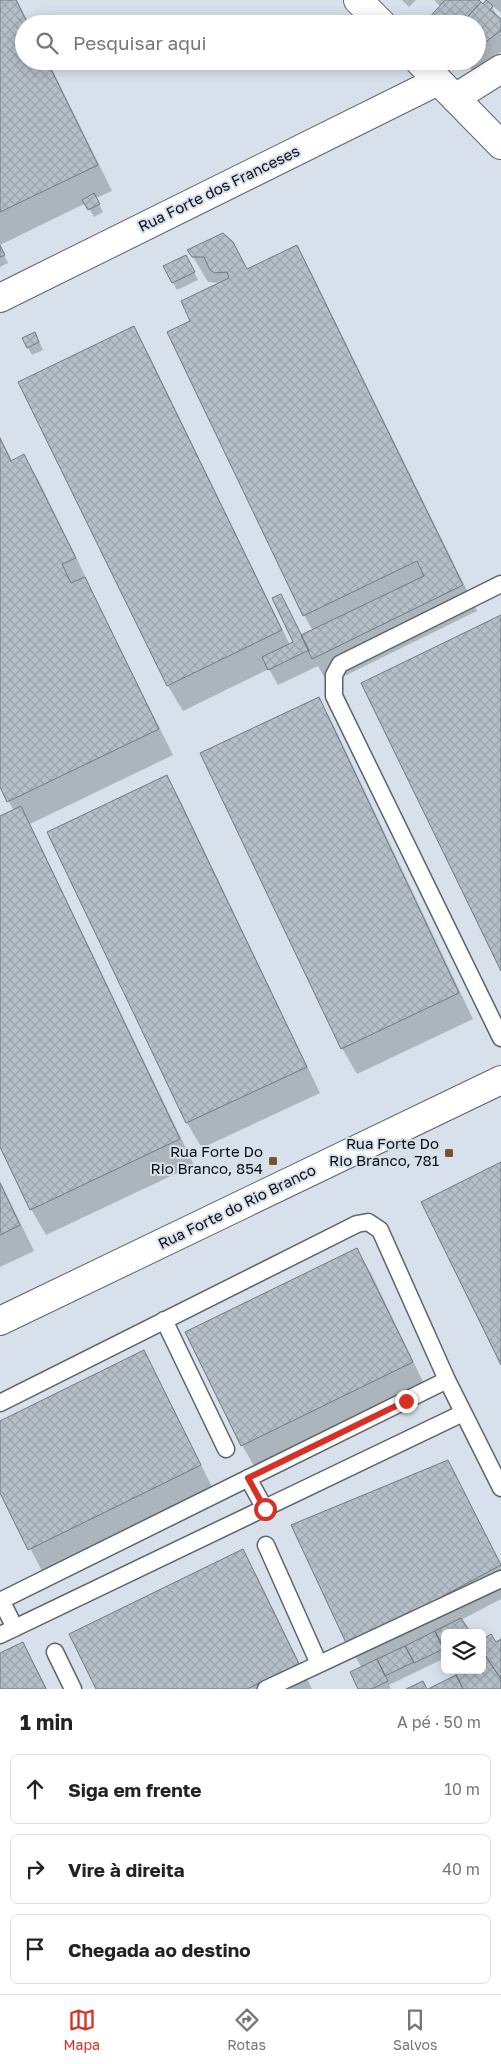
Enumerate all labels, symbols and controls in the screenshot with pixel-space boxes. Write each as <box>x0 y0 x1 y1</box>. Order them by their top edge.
search box <box>15 15 486 70</box>
icon: search <box>33 29 61 57</box>
text: Pesquisar aqui <box>73 31 207 54</box>
street label: Rua Forte dos Franceses <box>135 141 302 235</box>
place label: Rua Forte Do Rio Branco, 781 <box>329 1134 439 1169</box>
place label: Rua Forte Do Rio Branco, 854 <box>150 1142 263 1177</box>
marker: Rua Forte Do Rio Branco, 781 <box>443 1147 455 1159</box>
marker: Rua Forte Do Rio Branco, 854 <box>267 1155 279 1167</box>
street label: Rua Forte do Rio Branco <box>155 1160 318 1252</box>
route end <box>395 1390 418 1413</box>
route start <box>254 1498 277 1521</box>
map controls <box>441 1629 486 1674</box>
button: layers <box>441 1629 486 1674</box>
text: 1 min <box>20 1709 73 1735</box>
text: A pé · 50 m <box>397 1712 481 1732</box>
icon: ahead <box>21 1775 49 1803</box>
text: Siga em frente <box>68 1778 202 1801</box>
text: 10 m <box>444 1779 480 1799</box>
icon: right <box>21 1855 49 1883</box>
text: Vire à direita <box>68 1858 185 1881</box>
text: 40 m <box>442 1859 480 1879</box>
icon: arrive <box>21 1935 49 1963</box>
text: Chegada ao destino <box>68 1938 251 1961</box>
tab: Mapa <box>64 2006 100 2053</box>
tab: Rotas <box>227 2006 266 2053</box>
tab: Salvos <box>393 2006 437 2053</box>

